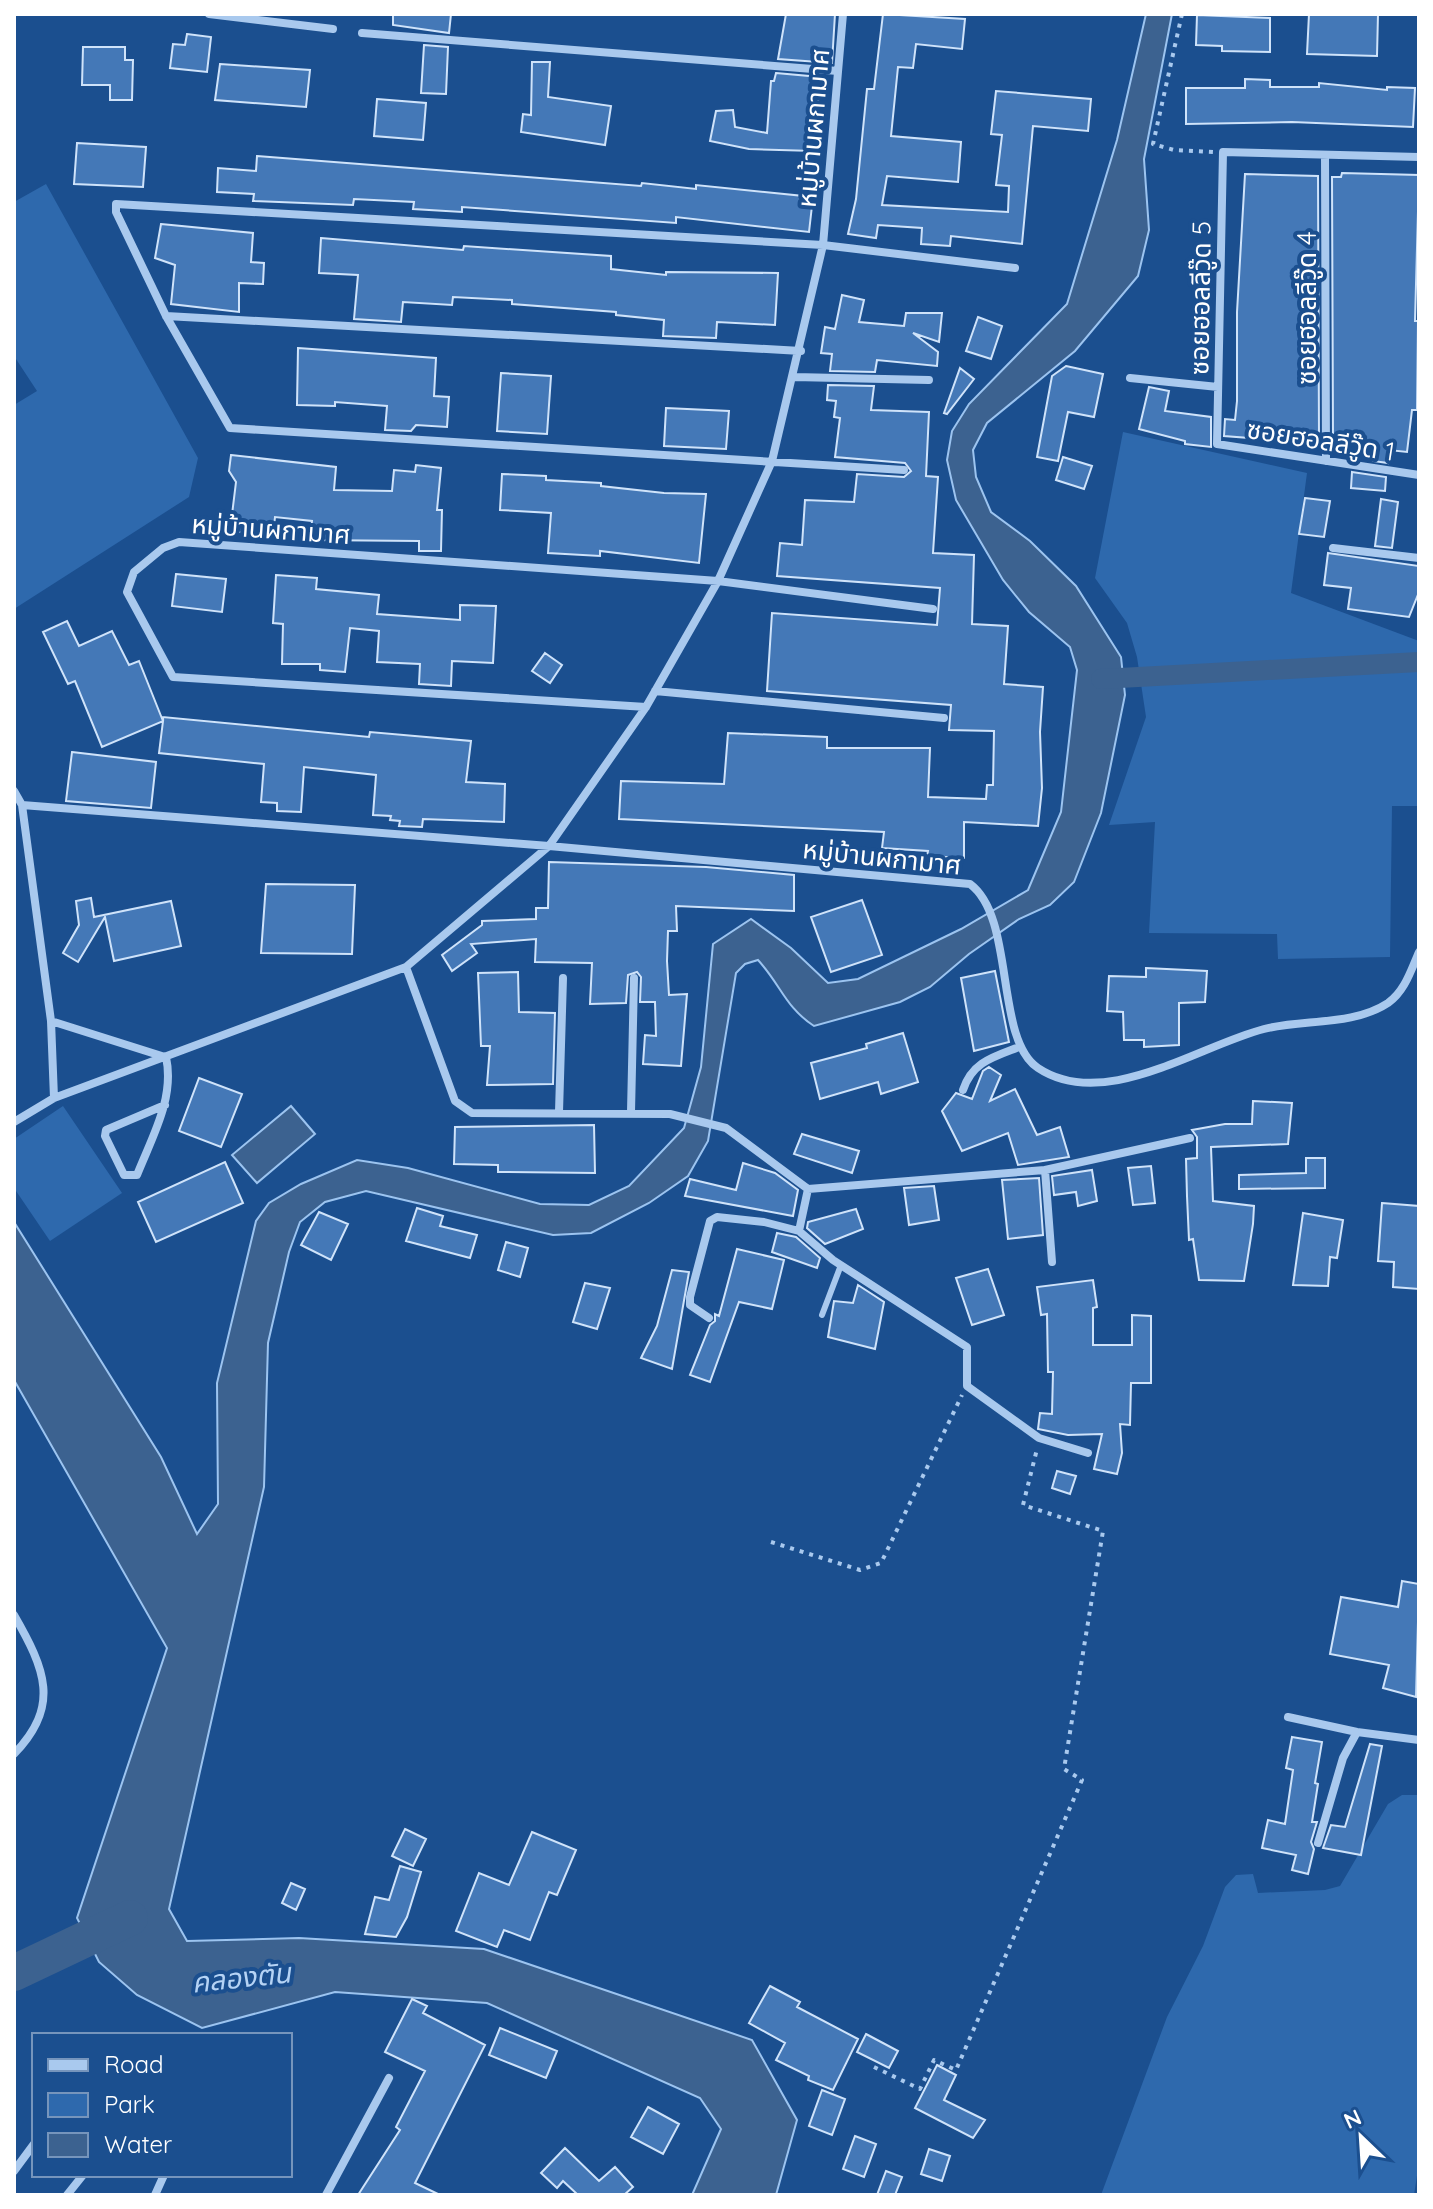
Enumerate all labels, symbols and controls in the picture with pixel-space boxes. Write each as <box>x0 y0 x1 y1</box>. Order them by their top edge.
street label: หมู่บ้านผกามาศ <box>790 47 836 209</box>
street label: ซอยฮอลลีวู๊ด 5 <box>1182 221 1218 375</box>
street label: ซอยฮอลลีวู๊ด 4 <box>1290 231 1323 385</box>
street label: ซอยฮอลลีวู๊ด 1 <box>1245 412 1397 468</box>
street label: หมู่บ้านผกามาศ <box>190 507 352 551</box>
street label: หมู่บ้านผกามาศ <box>801 832 963 882</box>
water label: คลองตัน <box>190 1954 294 2000</box>
legend <box>32 2033 292 2177</box>
text: Road <box>104 2049 164 2079</box>
text: Park <box>104 2089 155 2119</box>
north arrow <box>1321 2097 1401 2177</box>
text: N <box>1339 2103 1366 2135</box>
text: Water <box>104 2129 172 2159</box>

